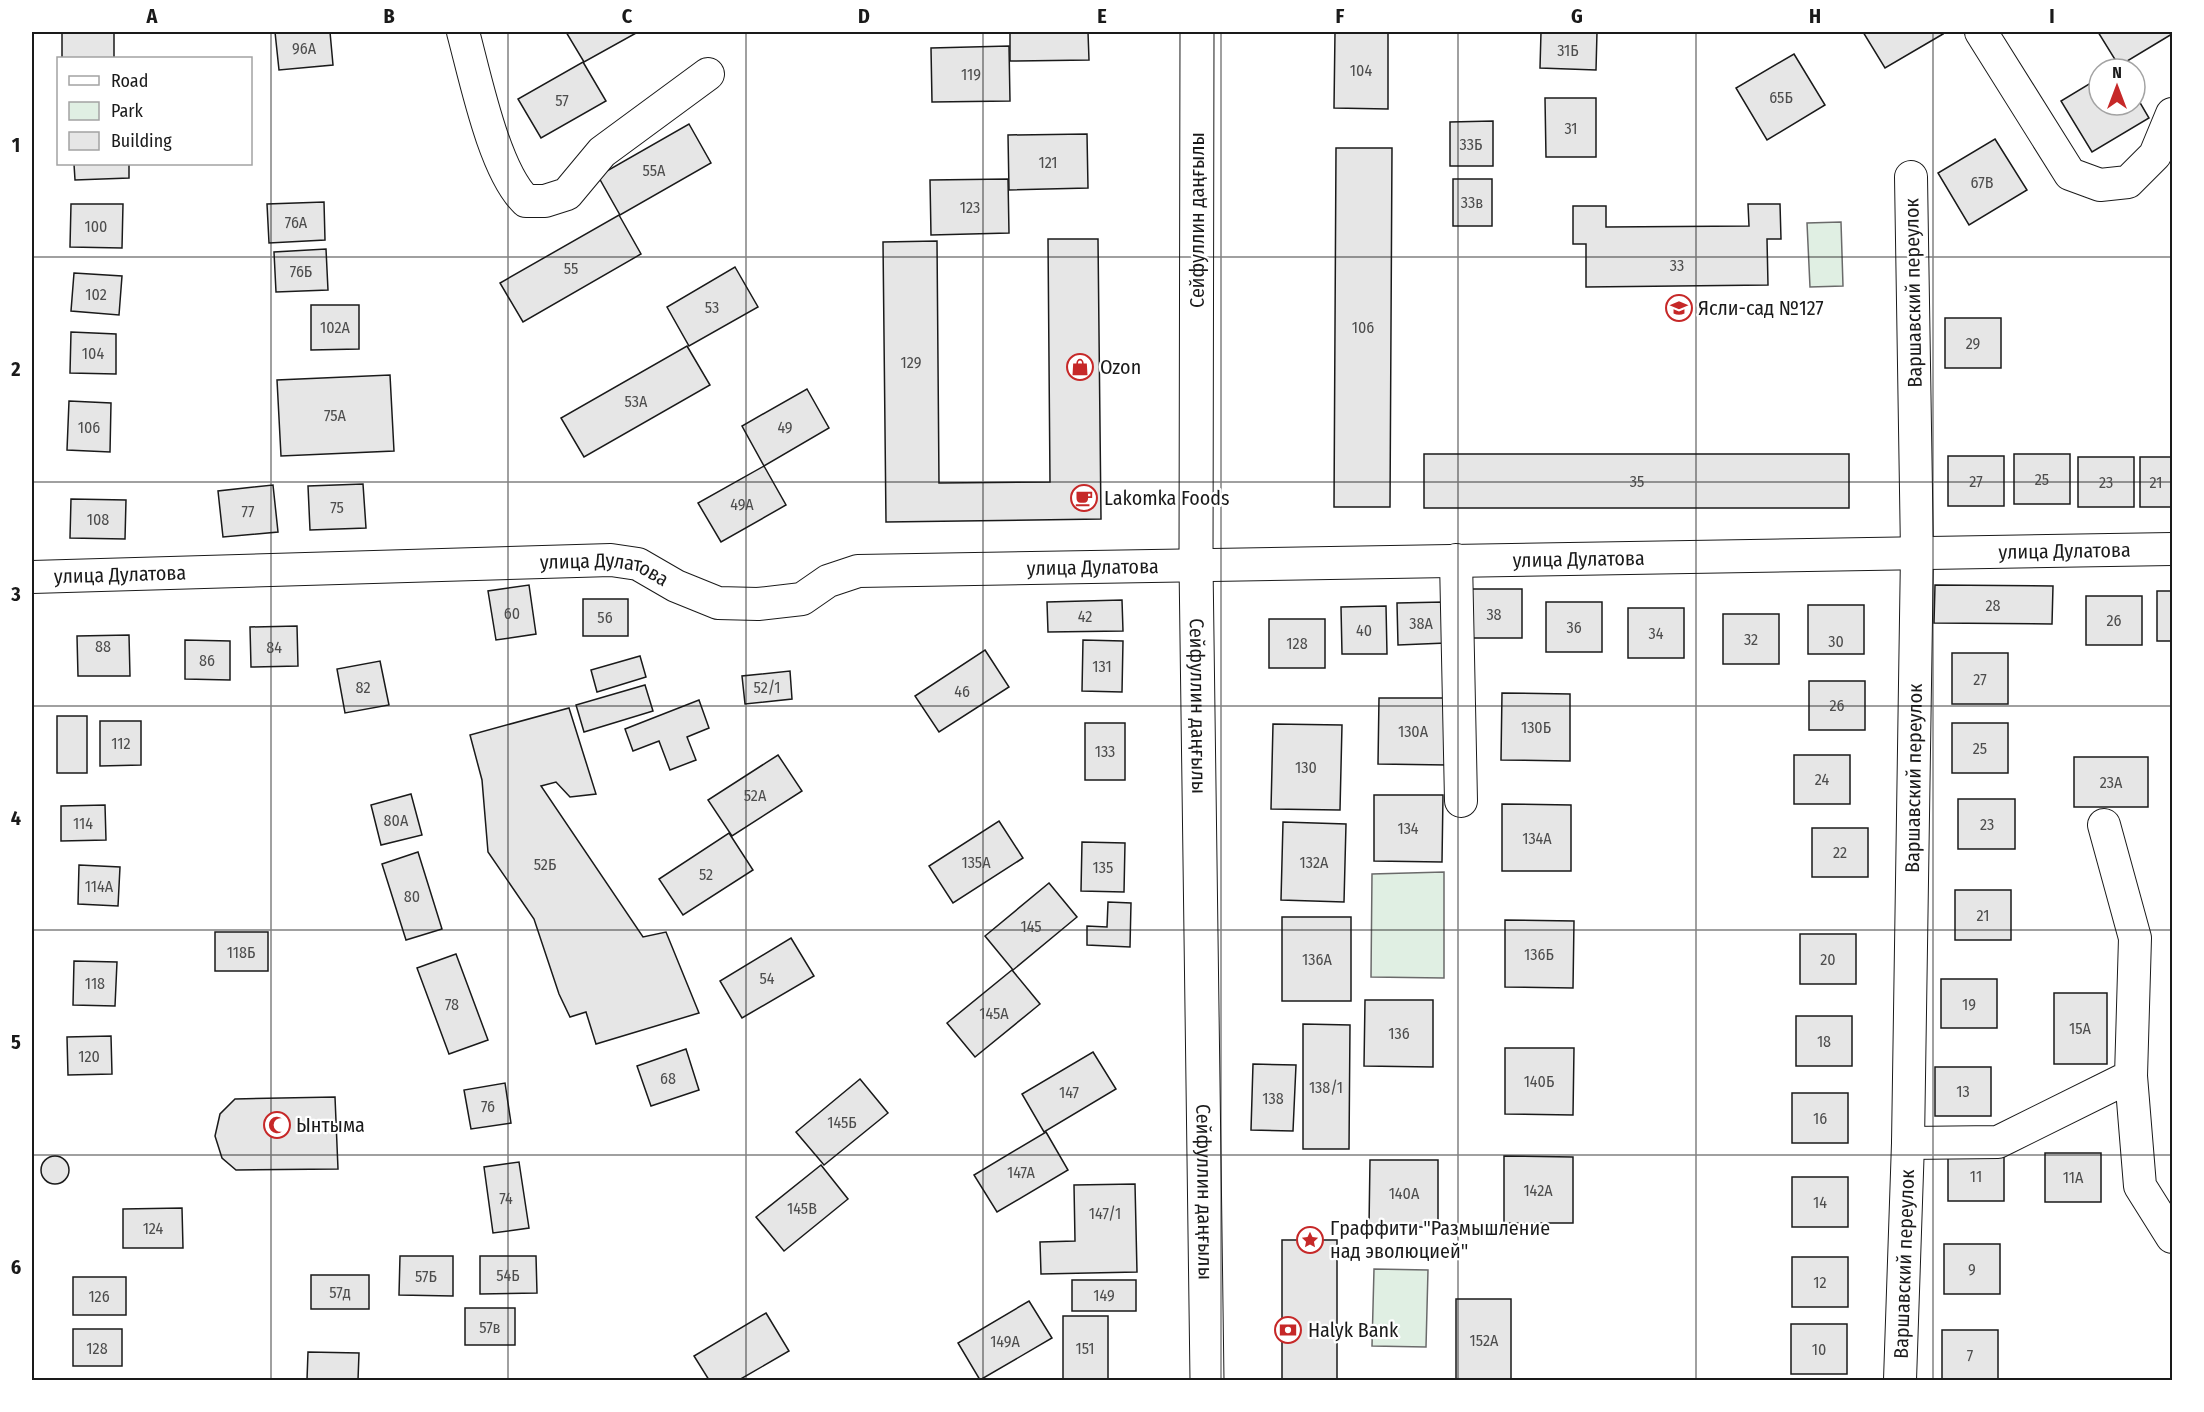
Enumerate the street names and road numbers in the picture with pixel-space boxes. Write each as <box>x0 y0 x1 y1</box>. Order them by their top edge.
street label: Сейфуллин даңғылы <box>1185 132 1209 308</box>
street label: Варшавский переулок <box>1899 198 1927 388</box>
street label: улица Дулатова <box>1998 538 2131 564</box>
street label: улица Дулатова <box>1512 546 1645 572</box>
street label: улица Дулатова <box>539 548 673 591</box>
street label: улица Дулатова <box>1026 554 1159 580</box>
street label: улица Дулатова <box>54 560 186 588</box>
street label: Сейфуллин даңғылы <box>1185 618 1211 794</box>
street label: Варшавский переулок <box>1900 683 1927 873</box>
street label: Сейфуллин даңғылы <box>1191 1104 1218 1280</box>
street label: Варшавский переулок <box>1889 1168 1919 1359</box>

